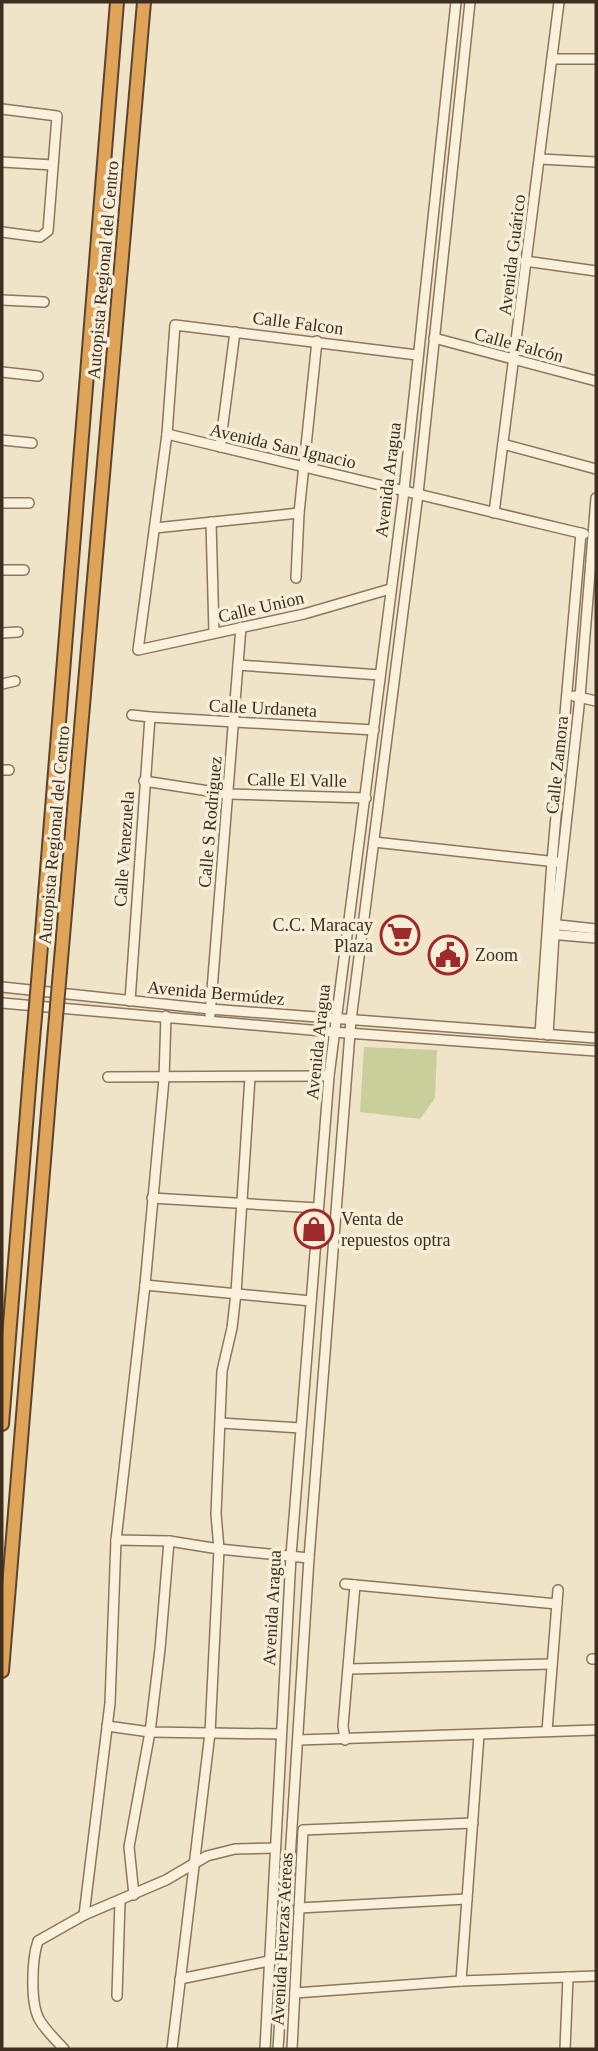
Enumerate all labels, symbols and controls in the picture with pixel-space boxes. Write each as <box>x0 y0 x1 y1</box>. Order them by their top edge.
street label: Autopista Regional del Centro <box>83 160 123 380</box>
street label: Avenida Guárico <box>495 193 529 317</box>
street label: Calle Falcon <box>251 307 345 339</box>
street label: Calle Falcón <box>472 324 566 366</box>
street label: Avenida San Ignacio <box>208 419 358 473</box>
street label: Avenida Aragua <box>371 421 405 539</box>
street label: Calle Union <box>216 587 306 627</box>
street label: Calle Urdaneta <box>208 695 318 721</box>
street label: Calle Zamora <box>542 715 572 815</box>
street label: Autopista Regional del Centro <box>34 725 74 945</box>
street label: Calle S Rodriguez <box>194 755 226 889</box>
street label: Calle El Valle <box>247 769 347 791</box>
street label: Calle Venezuela <box>110 790 138 908</box>
supermarket icon: C.C. Maracay Plaza <box>379 914 421 956</box>
place label: C.C. Maracay Plaza <box>273 915 373 956</box>
public building icon: Zoom <box>427 934 469 976</box>
place label: Zoom <box>475 945 518 965</box>
street label: Avenida Bermúdez <box>146 977 286 1009</box>
street label: Avenida Aragua <box>302 983 334 1101</box>
shop icon: Venta de repuestos optra <box>293 1208 335 1250</box>
place label: Venta de repuestos optra <box>341 1209 450 1250</box>
street label: Avenida Aragua <box>259 1549 285 1667</box>
street label: Avenida Fuerzas Aéreas <box>267 1852 297 2026</box>

